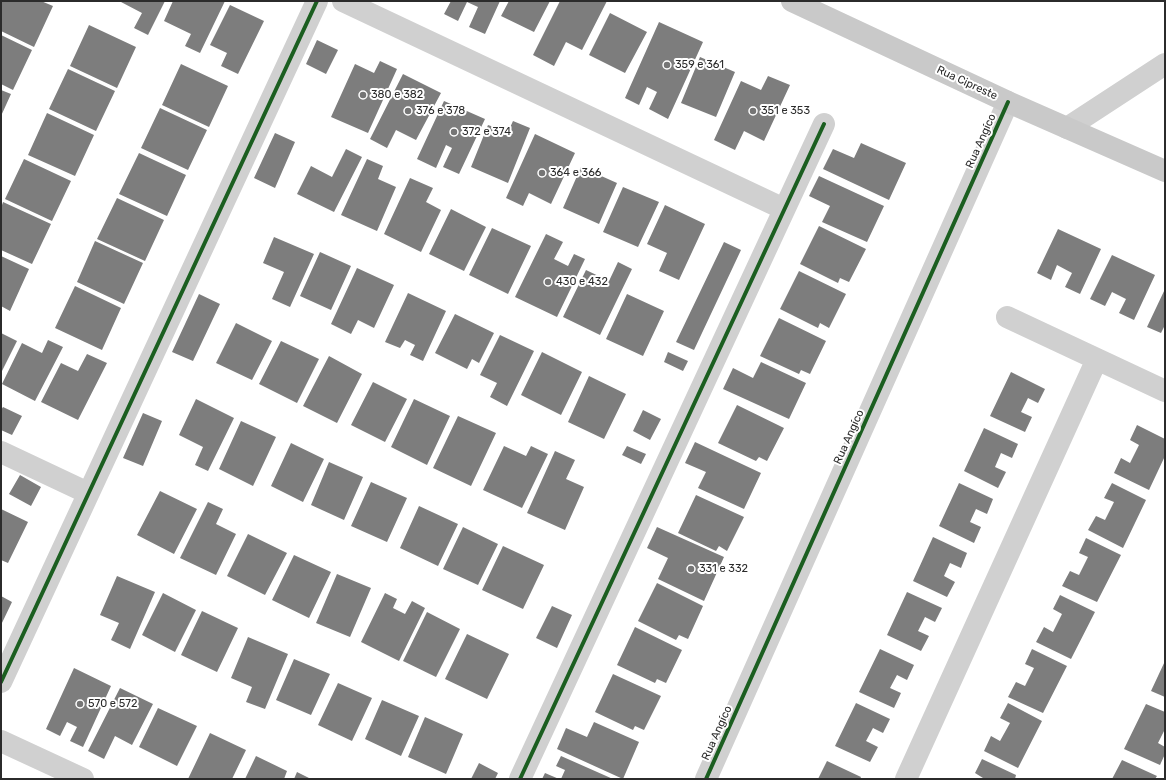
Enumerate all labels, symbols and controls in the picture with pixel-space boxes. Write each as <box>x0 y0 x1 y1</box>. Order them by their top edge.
place label: 359 e 361 <box>675 58 724 72</box>
marker: 359 e 361 <box>662 60 672 70</box>
street label: Rua Cipreste <box>935 63 999 103</box>
place label: 380 e 382 <box>371 88 423 102</box>
marker: 380 e 382 <box>358 90 368 100</box>
place label: 376 e 378 <box>416 104 465 118</box>
place label: 351 e 353 <box>761 104 810 118</box>
marker: 376 e 378 <box>403 106 413 116</box>
marker: 351 e 353 <box>748 106 758 116</box>
street label: Rua Angíco <box>963 112 999 170</box>
place label: 372 e 374 <box>462 125 511 139</box>
marker: 372 e 374 <box>449 127 459 137</box>
place label: 364 e 366 <box>550 166 602 180</box>
marker: 364 e 366 <box>537 168 547 178</box>
place label: 430 e 432 <box>556 275 608 289</box>
marker: 430 e 432 <box>543 277 553 287</box>
street label: Rua Angíco <box>831 408 867 466</box>
place label: 331 e 332 <box>699 562 748 576</box>
marker: 331 e 332 <box>686 564 696 574</box>
place label: 570 e 572 <box>88 697 137 711</box>
marker: 570 e 572 <box>75 699 85 709</box>
street label: Rua Angíco <box>699 704 735 762</box>

